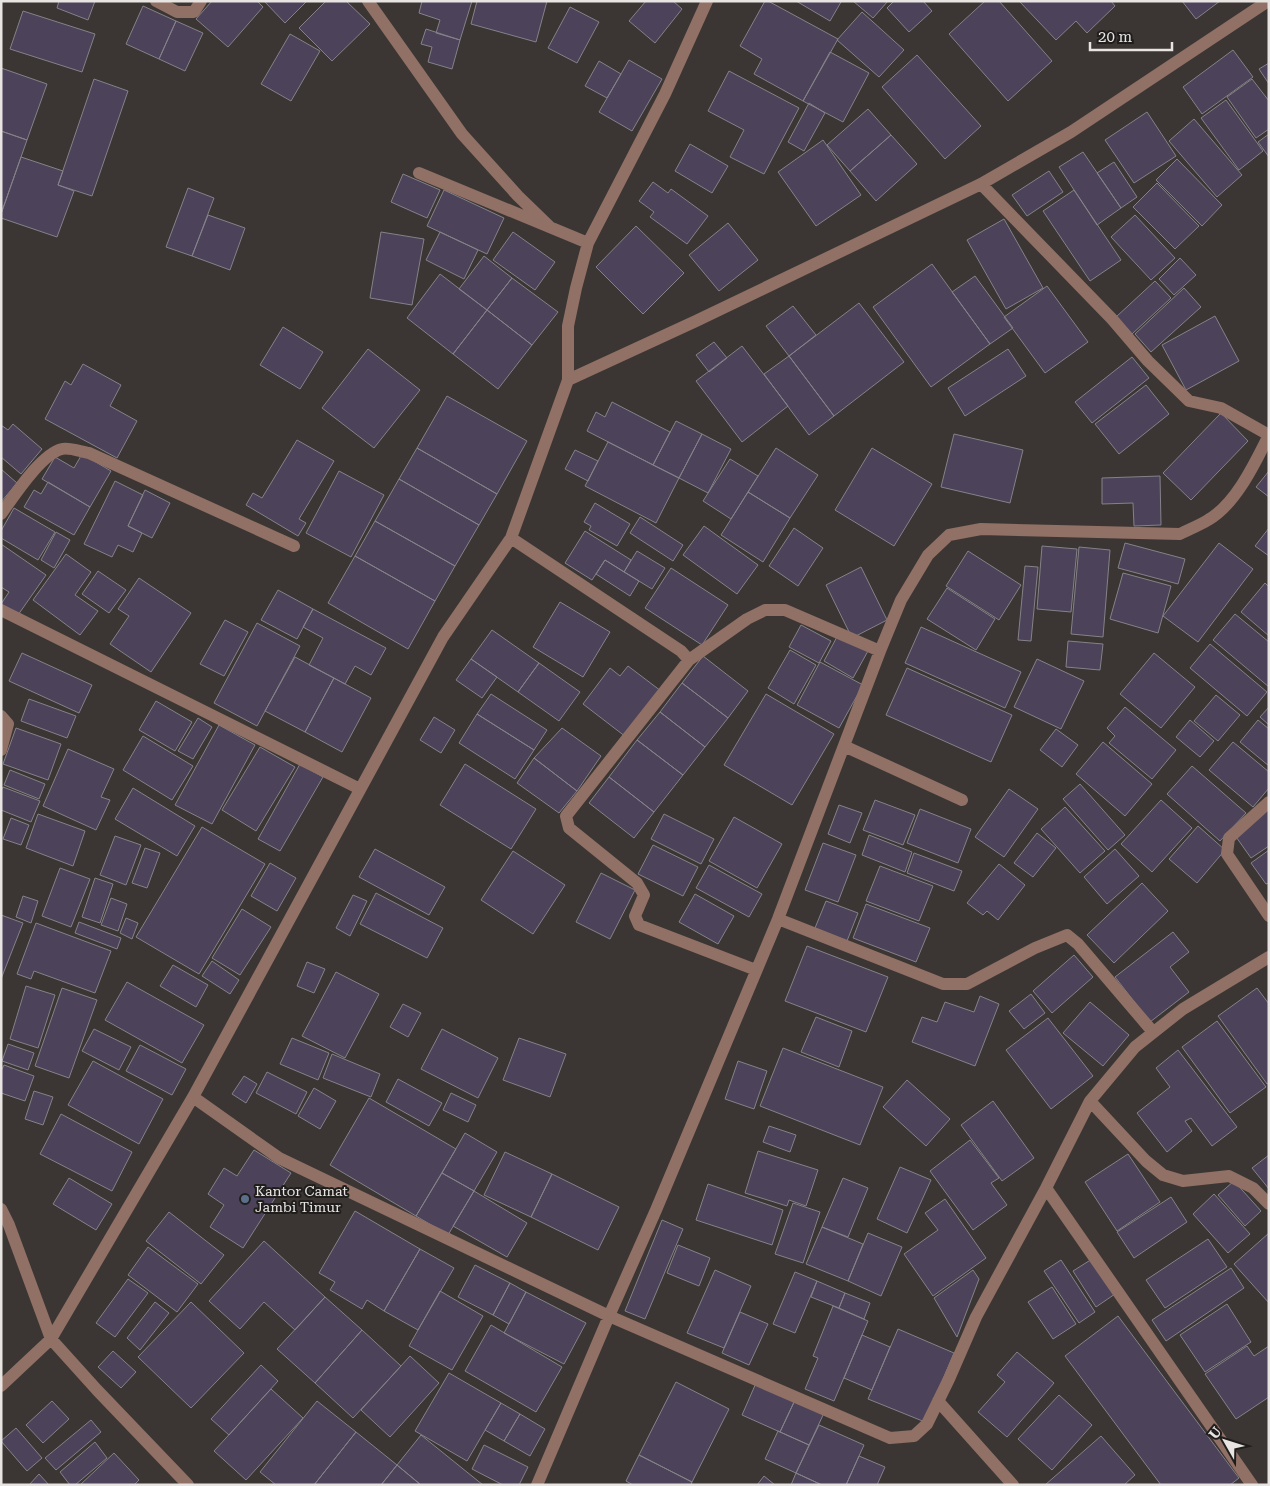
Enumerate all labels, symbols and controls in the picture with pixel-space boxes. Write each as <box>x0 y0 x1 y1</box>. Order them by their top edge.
scale bar <box>1090 20 1172 52</box>
text: 20 m <box>1098 28 1133 46</box>
place label: Kantor Camat Jambi Timur <box>255 1183 348 1215</box>
marker: Kantor Camat Jambi Timur <box>239 1193 251 1205</box>
north arrow <box>1200 1416 1250 1466</box>
text: U <box>1205 1423 1225 1442</box>

